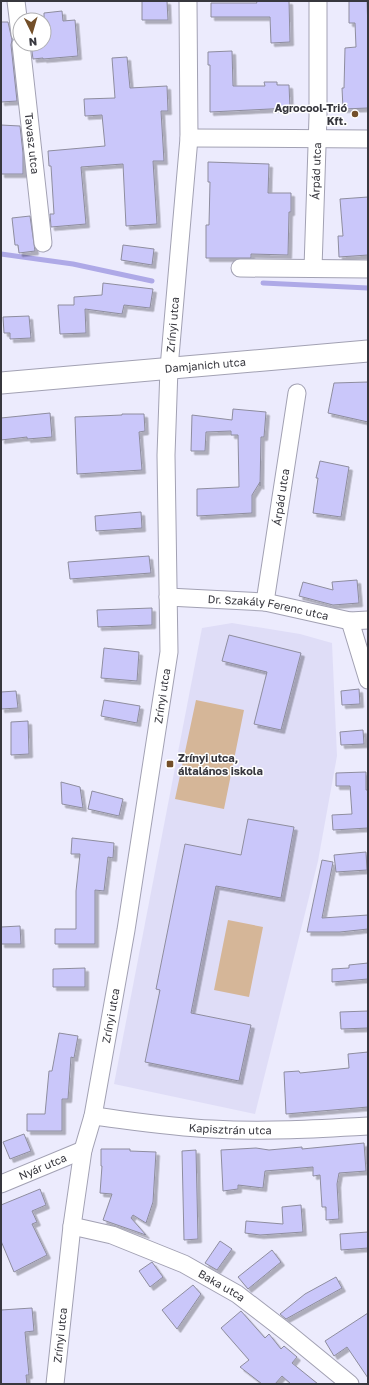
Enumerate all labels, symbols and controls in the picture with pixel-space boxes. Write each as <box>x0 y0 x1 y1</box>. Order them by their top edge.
north arrow <box>12 12 52 52</box>
text: N <box>28 36 38 49</box>
place label: Agrocool-Trió Kft. <box>274 101 347 127</box>
marker: Agrocool-Trió Kft. <box>350 109 360 119</box>
street label: Tavasz utca <box>23 112 42 175</box>
street label: Árpád utca <box>308 142 323 200</box>
street label: Zrínyi utca <box>163 296 181 353</box>
street label: Damjanich utca <box>164 355 246 375</box>
street label: Árpád utca <box>270 468 291 527</box>
street label: Dr. Szakály Ferenc utca <box>207 592 330 622</box>
street label: Zrínyi utca <box>151 667 172 724</box>
place label: Zrínyi utca, általános iskola <box>178 751 263 777</box>
marker: Zrínyi utca, általános iskola <box>165 759 175 769</box>
street label: Zrínyi utca <box>99 987 122 1044</box>
street label: Kapisztrán utca <box>188 1120 272 1136</box>
street label: Nyár utca <box>16 1151 68 1182</box>
street label: Baka utca <box>196 1266 248 1304</box>
street label: Zrínyi utca <box>50 1307 69 1364</box>

